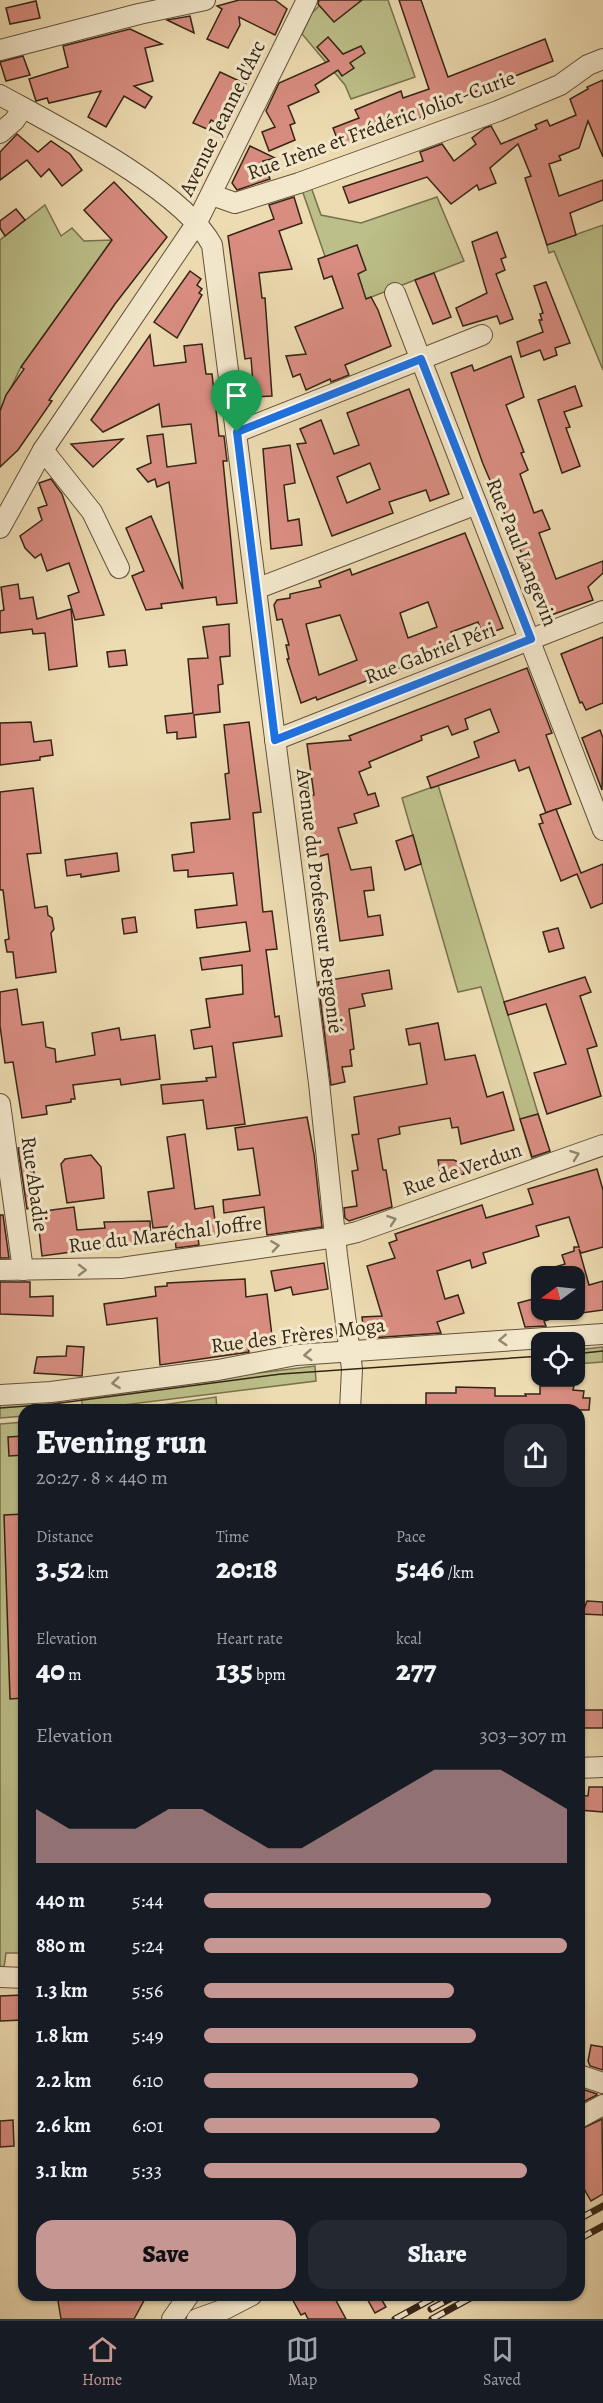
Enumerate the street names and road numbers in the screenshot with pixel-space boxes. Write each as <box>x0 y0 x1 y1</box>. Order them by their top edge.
street label: Avenue Jeanne d'Arc <box>172 35 272 201</box>
street label: Rue Irène et Frédéric Joliot-Curie <box>243 63 519 187</box>
street label: Rue Paul Langevin <box>480 474 564 630</box>
street label: Rue Gabriel Péri <box>361 615 500 691</box>
street label: Avenue du Professeur Bergonié <box>290 766 350 1035</box>
street label: Rue Abadie <box>14 1134 56 1234</box>
street label: Rue de Verdun <box>399 1135 525 1203</box>
street label: Rue du Maréchal Joffre <box>67 1208 263 1260</box>
street label: Rue des Frères Moga <box>209 1310 387 1360</box>

